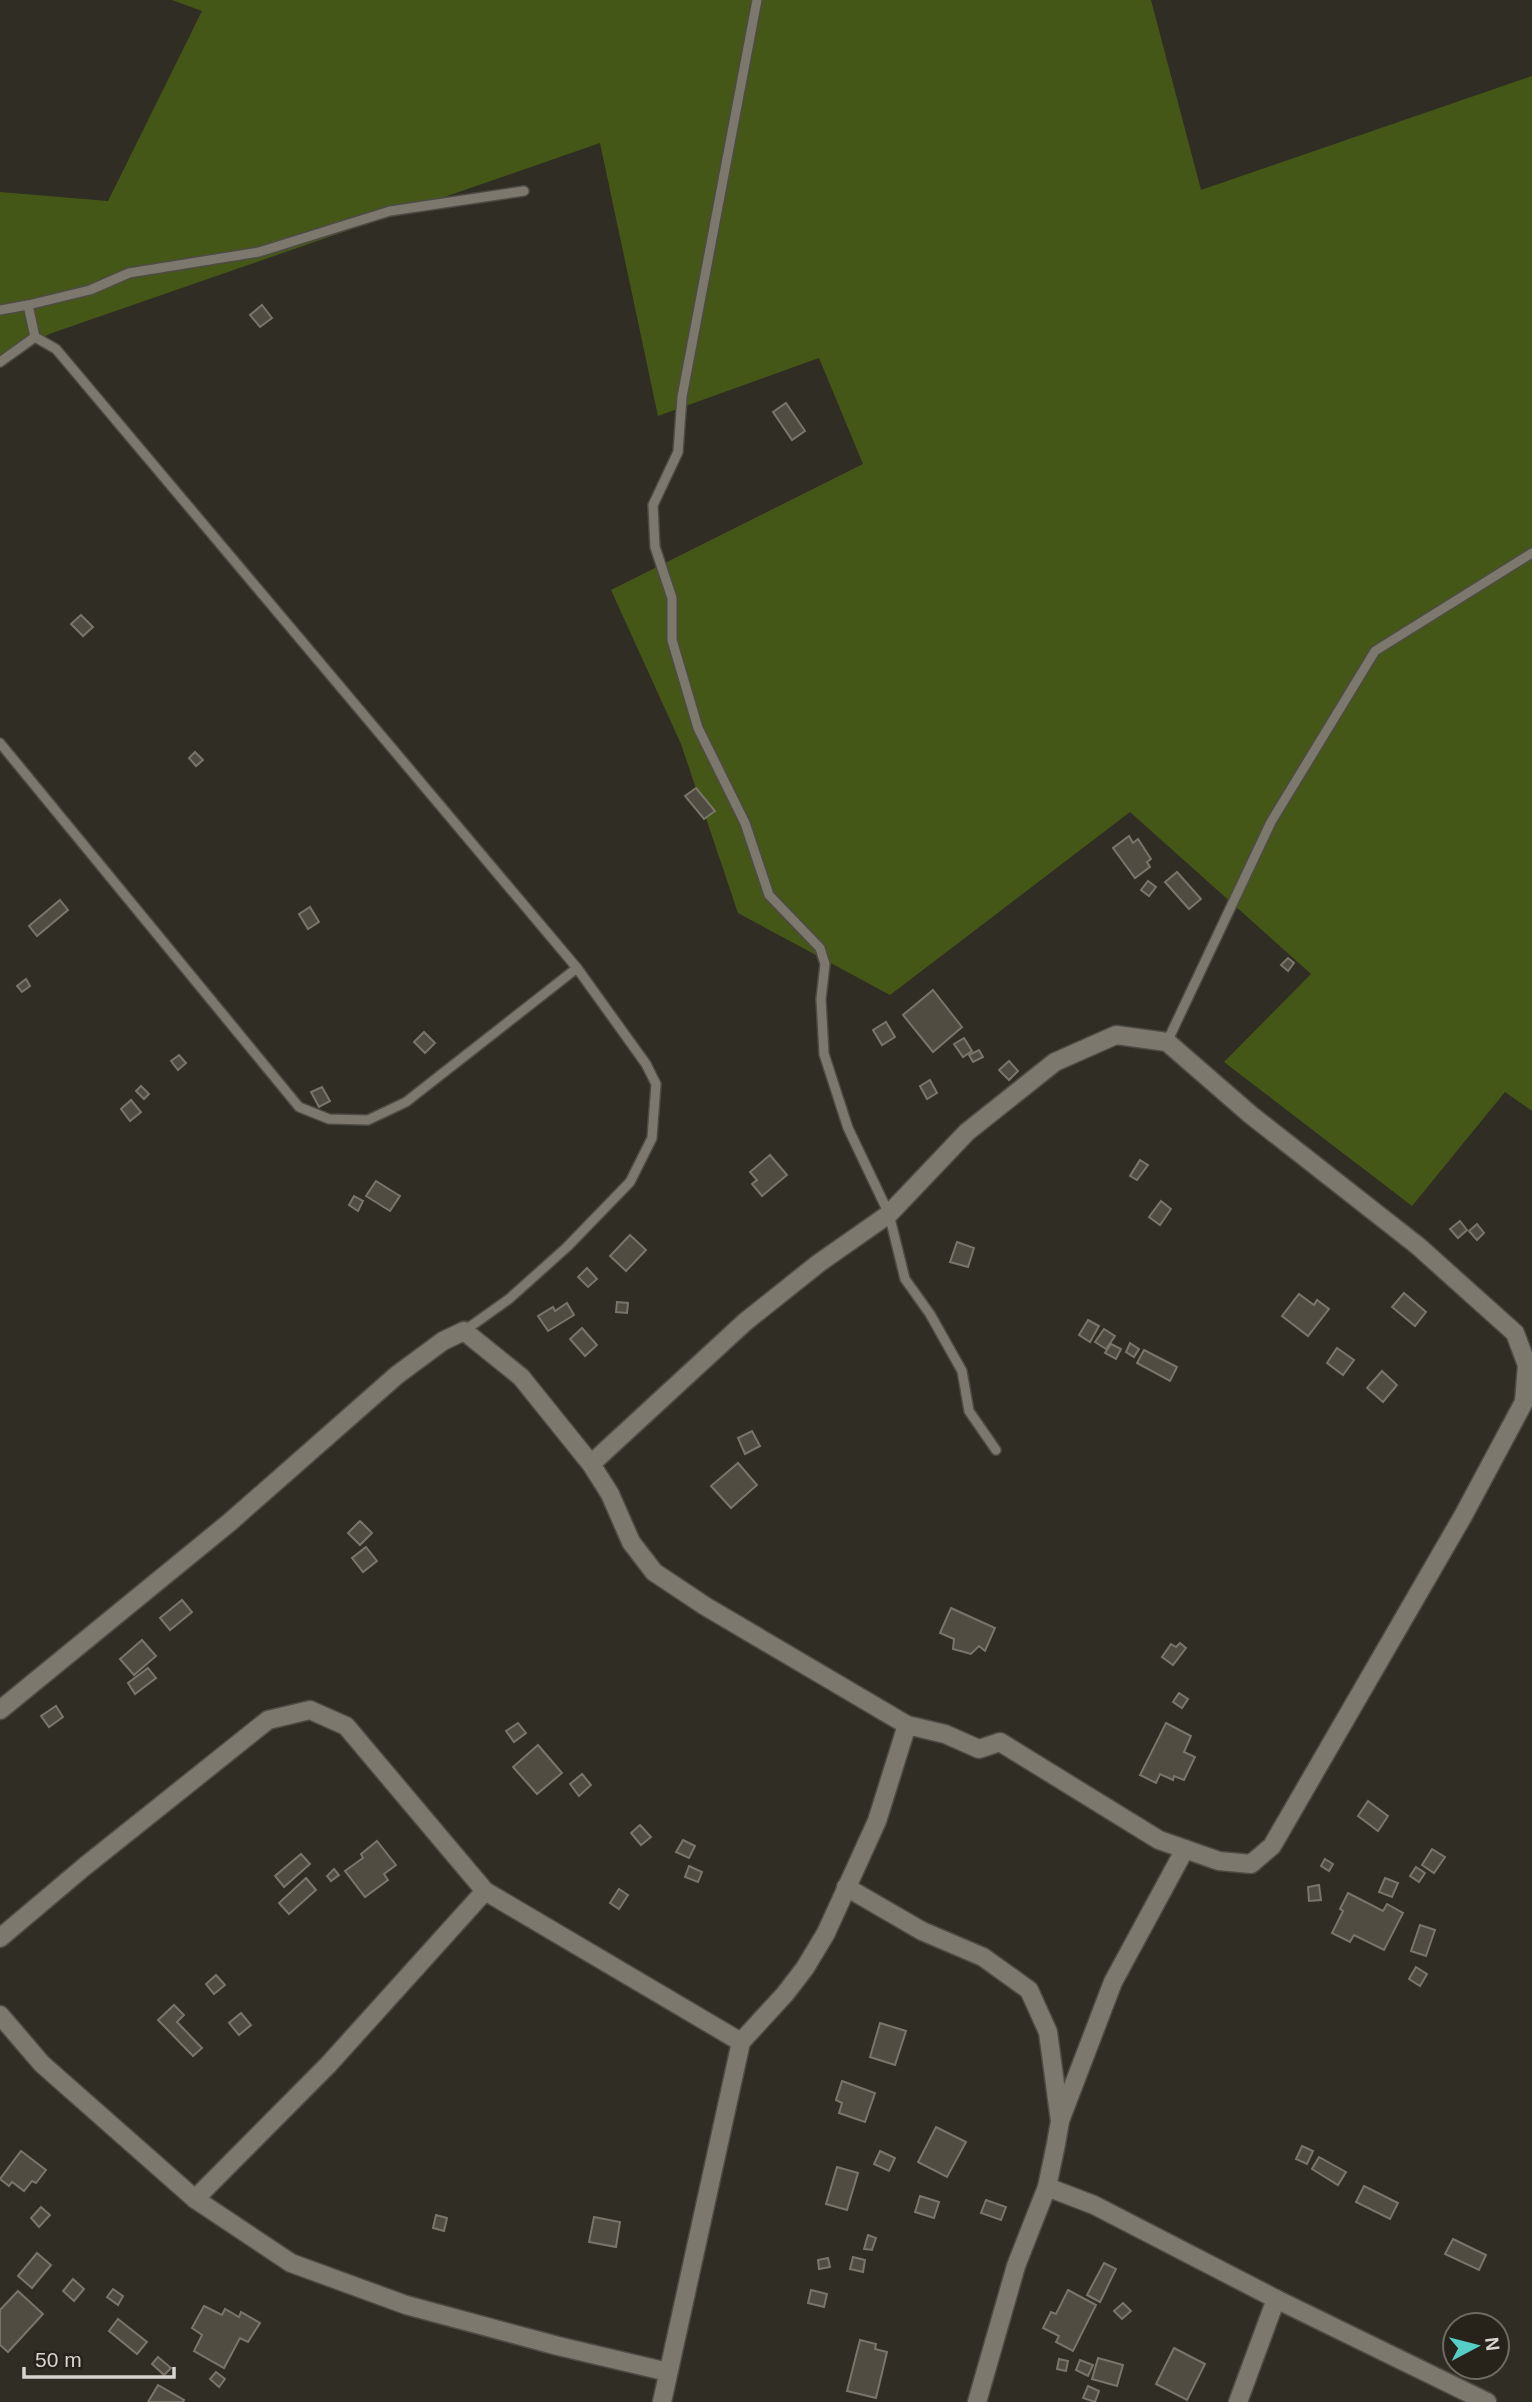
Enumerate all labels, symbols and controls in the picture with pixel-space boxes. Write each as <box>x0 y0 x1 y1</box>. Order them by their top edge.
north arrow <box>1441 2311 1511 2381</box>
scale bar <box>24 2336 175 2380</box>
text: N <box>1481 2336 1504 2352</box>
text: 50 m <box>35 2348 82 2371</box>

